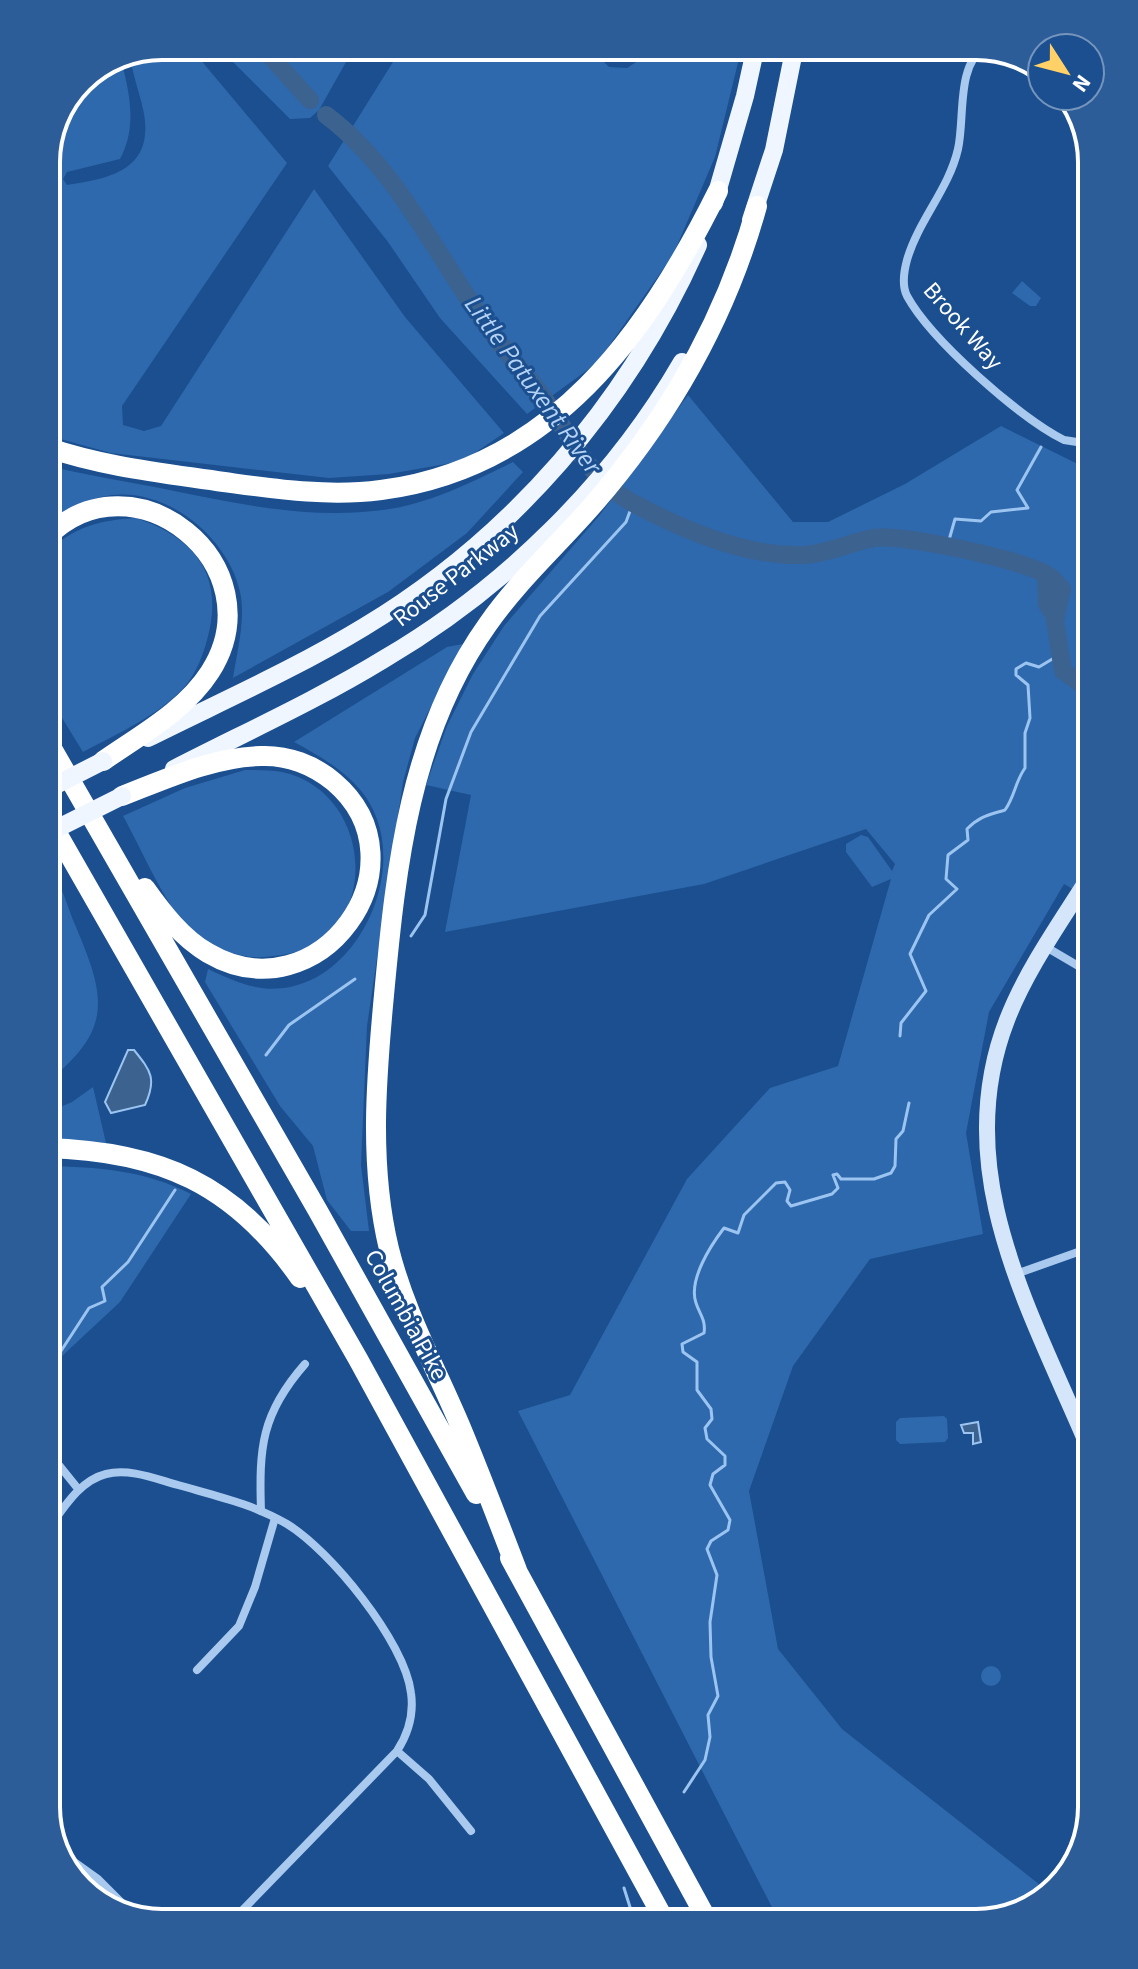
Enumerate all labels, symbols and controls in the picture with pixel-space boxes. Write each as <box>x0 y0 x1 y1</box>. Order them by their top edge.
north arrow <box>1026 32 1106 112</box>
text: N <box>1064 68 1099 98</box>
street label: Brook Way <box>915 274 1011 378</box>
water label: Little Patuxent River <box>456 288 611 483</box>
street label: Rouse Parkway <box>386 515 526 635</box>
street label: Columbia Pike <box>356 1243 456 1387</box>

